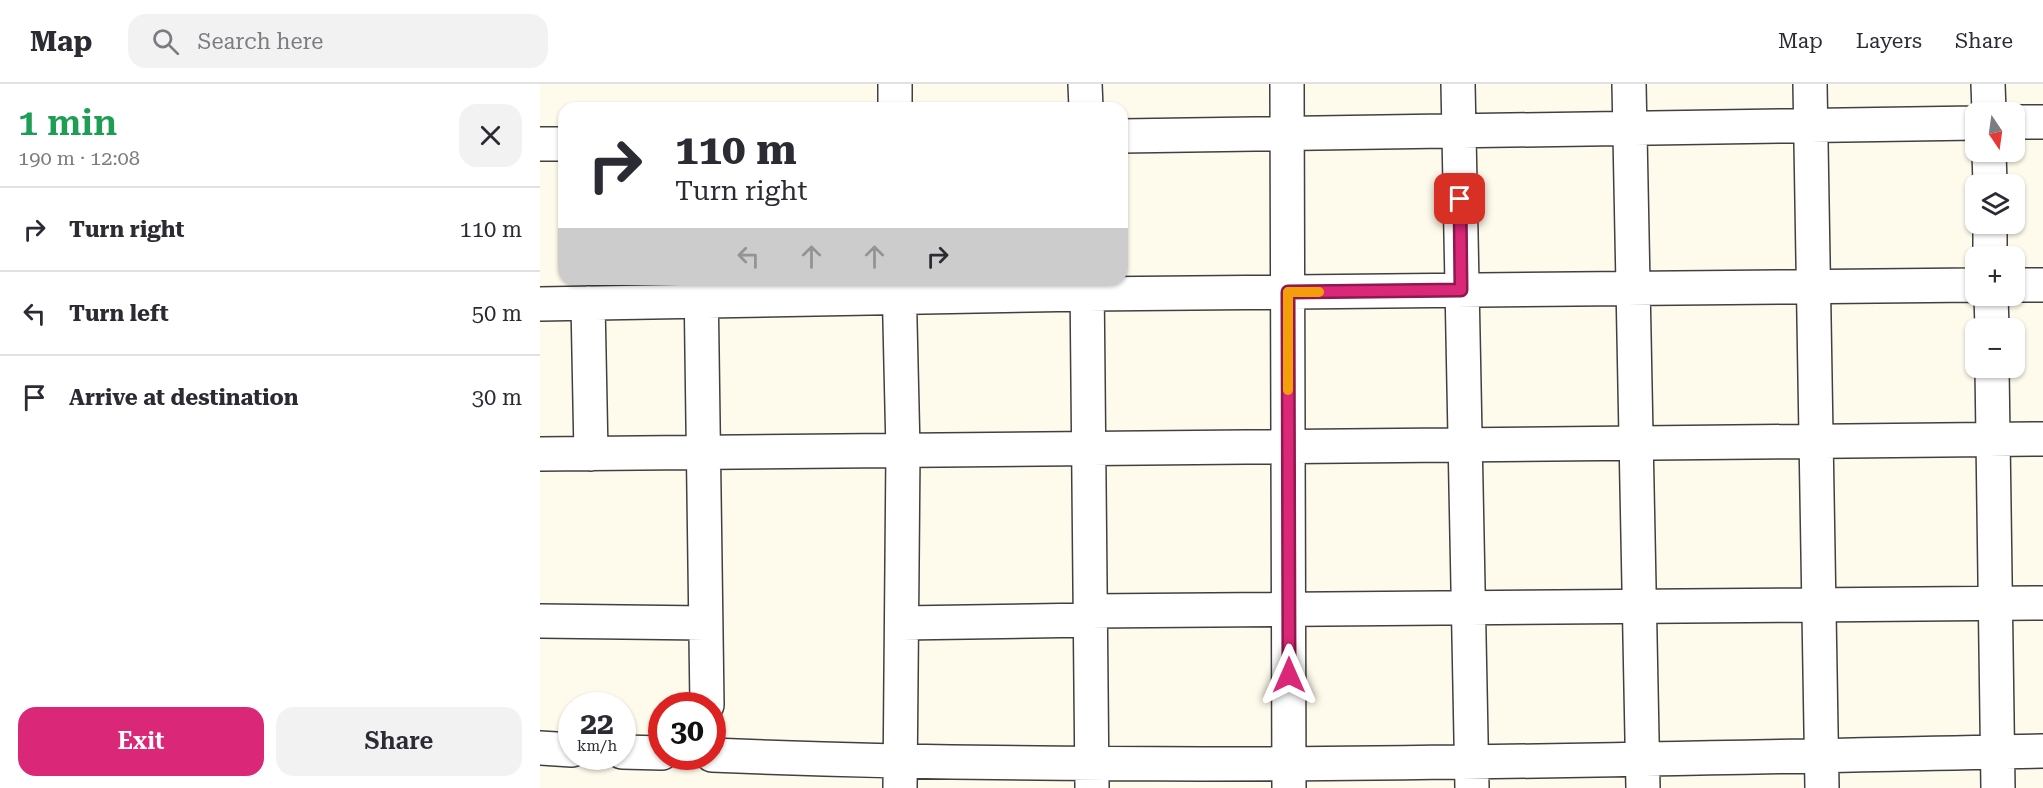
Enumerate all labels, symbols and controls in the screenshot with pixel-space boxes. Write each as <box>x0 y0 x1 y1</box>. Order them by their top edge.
search box <box>128 14 548 68</box>
text: Map <box>30 25 92 58</box>
icon: search <box>149 25 182 58</box>
text: Search here <box>197 29 323 54</box>
text: Map <box>1778 29 1823 53</box>
text: Layers <box>1856 29 1922 53</box>
text: Share <box>1955 29 2013 53</box>
text: 1 min <box>18 102 117 144</box>
north arrow <box>1965 102 2025 162</box>
map controls <box>1965 102 2025 378</box>
button: close <box>459 104 522 167</box>
text: 110 m <box>675 125 797 174</box>
icon: right <box>576 126 654 204</box>
text: 190 m · 12:08 <box>18 146 140 170</box>
pin <box>1434 173 1485 224</box>
button: layers <box>1965 174 2025 234</box>
text: Turn right <box>675 175 808 207</box>
icon: arrive <box>1443 182 1476 215</box>
icon: right <box>18 213 51 246</box>
text: Turn right <box>69 217 184 242</box>
text: 110 m <box>459 217 522 242</box>
icon: left <box>732 240 765 273</box>
icon: ahead <box>795 240 828 273</box>
icon: ahead <box>858 240 891 273</box>
icon: right <box>921 240 954 273</box>
button: + <box>1965 246 2025 306</box>
icon: left <box>18 297 51 330</box>
text: Turn left <box>69 301 169 326</box>
text: 50 m <box>472 301 522 326</box>
button: − <box>1965 318 2025 378</box>
icon: arrive <box>18 381 51 414</box>
text: Arrive at destination <box>69 385 298 410</box>
text: 30 m <box>472 385 522 410</box>
position arrow <box>1257 643 1321 707</box>
speed limit sign: 30 <box>648 692 726 770</box>
text: 22 <box>580 706 614 741</box>
button: Exit <box>18 707 264 776</box>
button: Share <box>276 707 522 776</box>
text: km/h <box>577 737 617 755</box>

